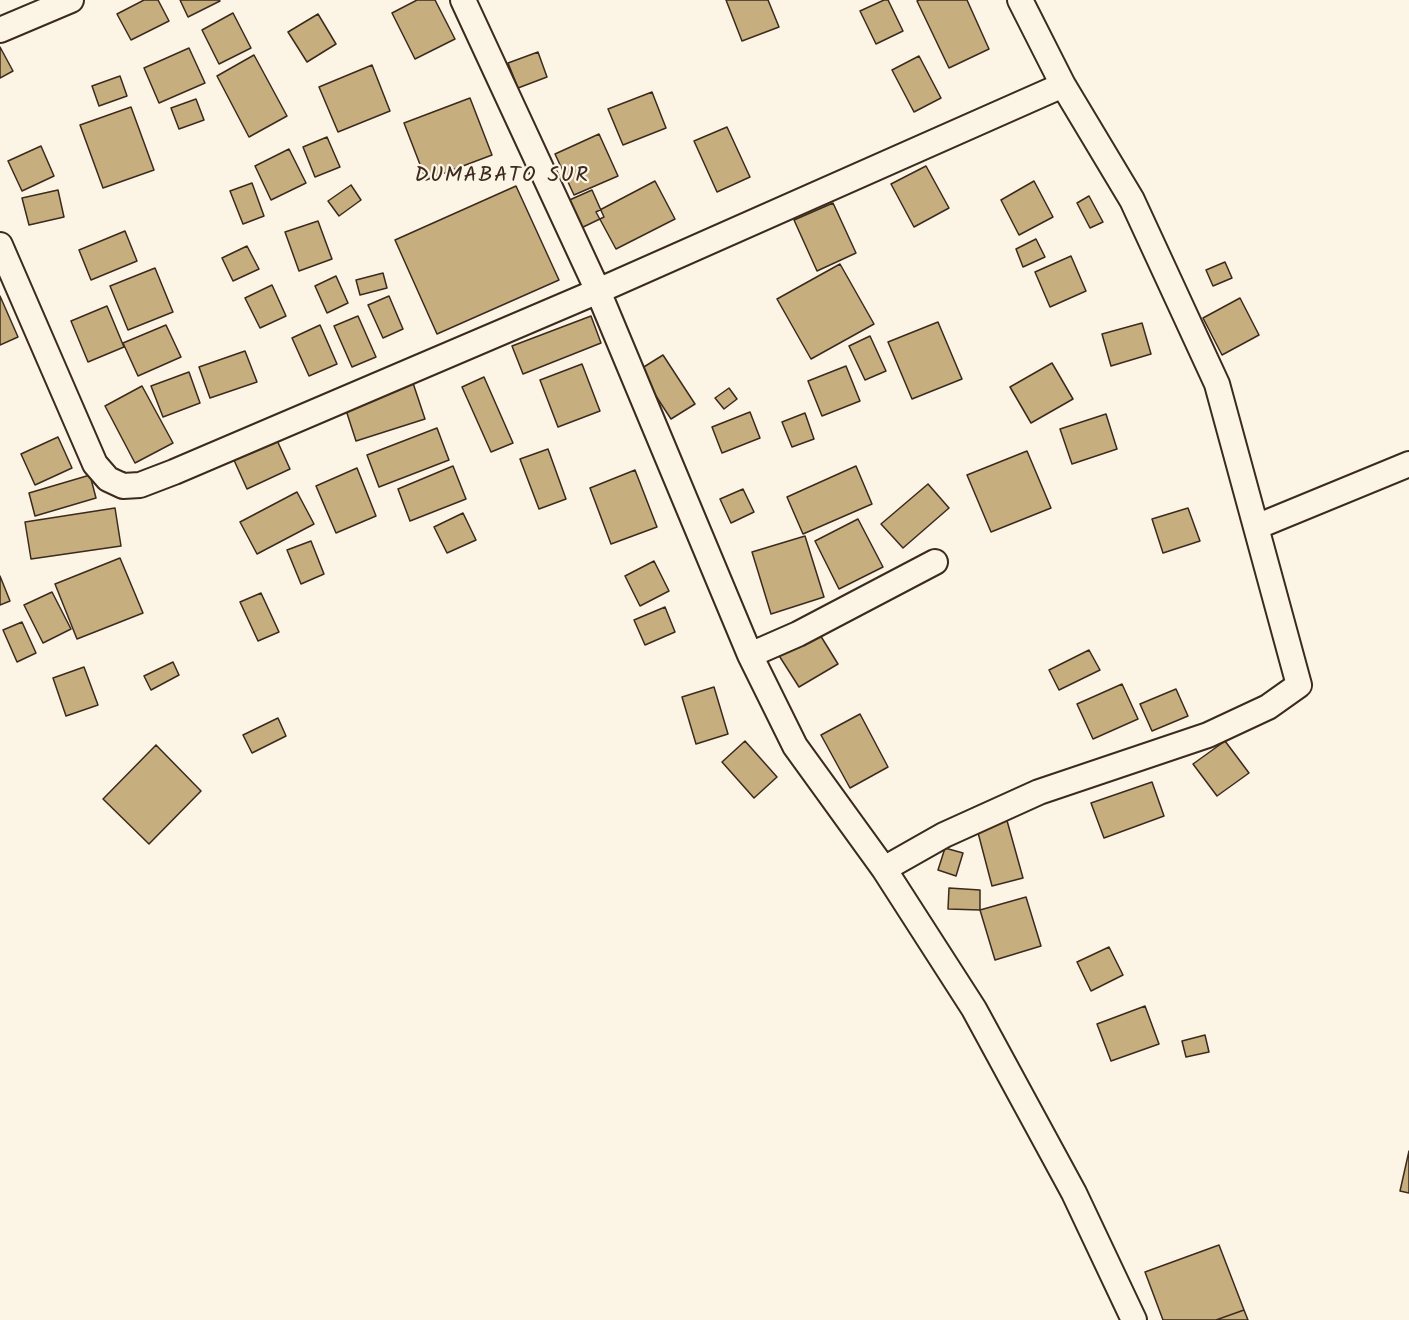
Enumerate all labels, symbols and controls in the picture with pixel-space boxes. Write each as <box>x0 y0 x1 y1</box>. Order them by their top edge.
district label: DUMABATO SUR <box>414 164 590 190</box>

